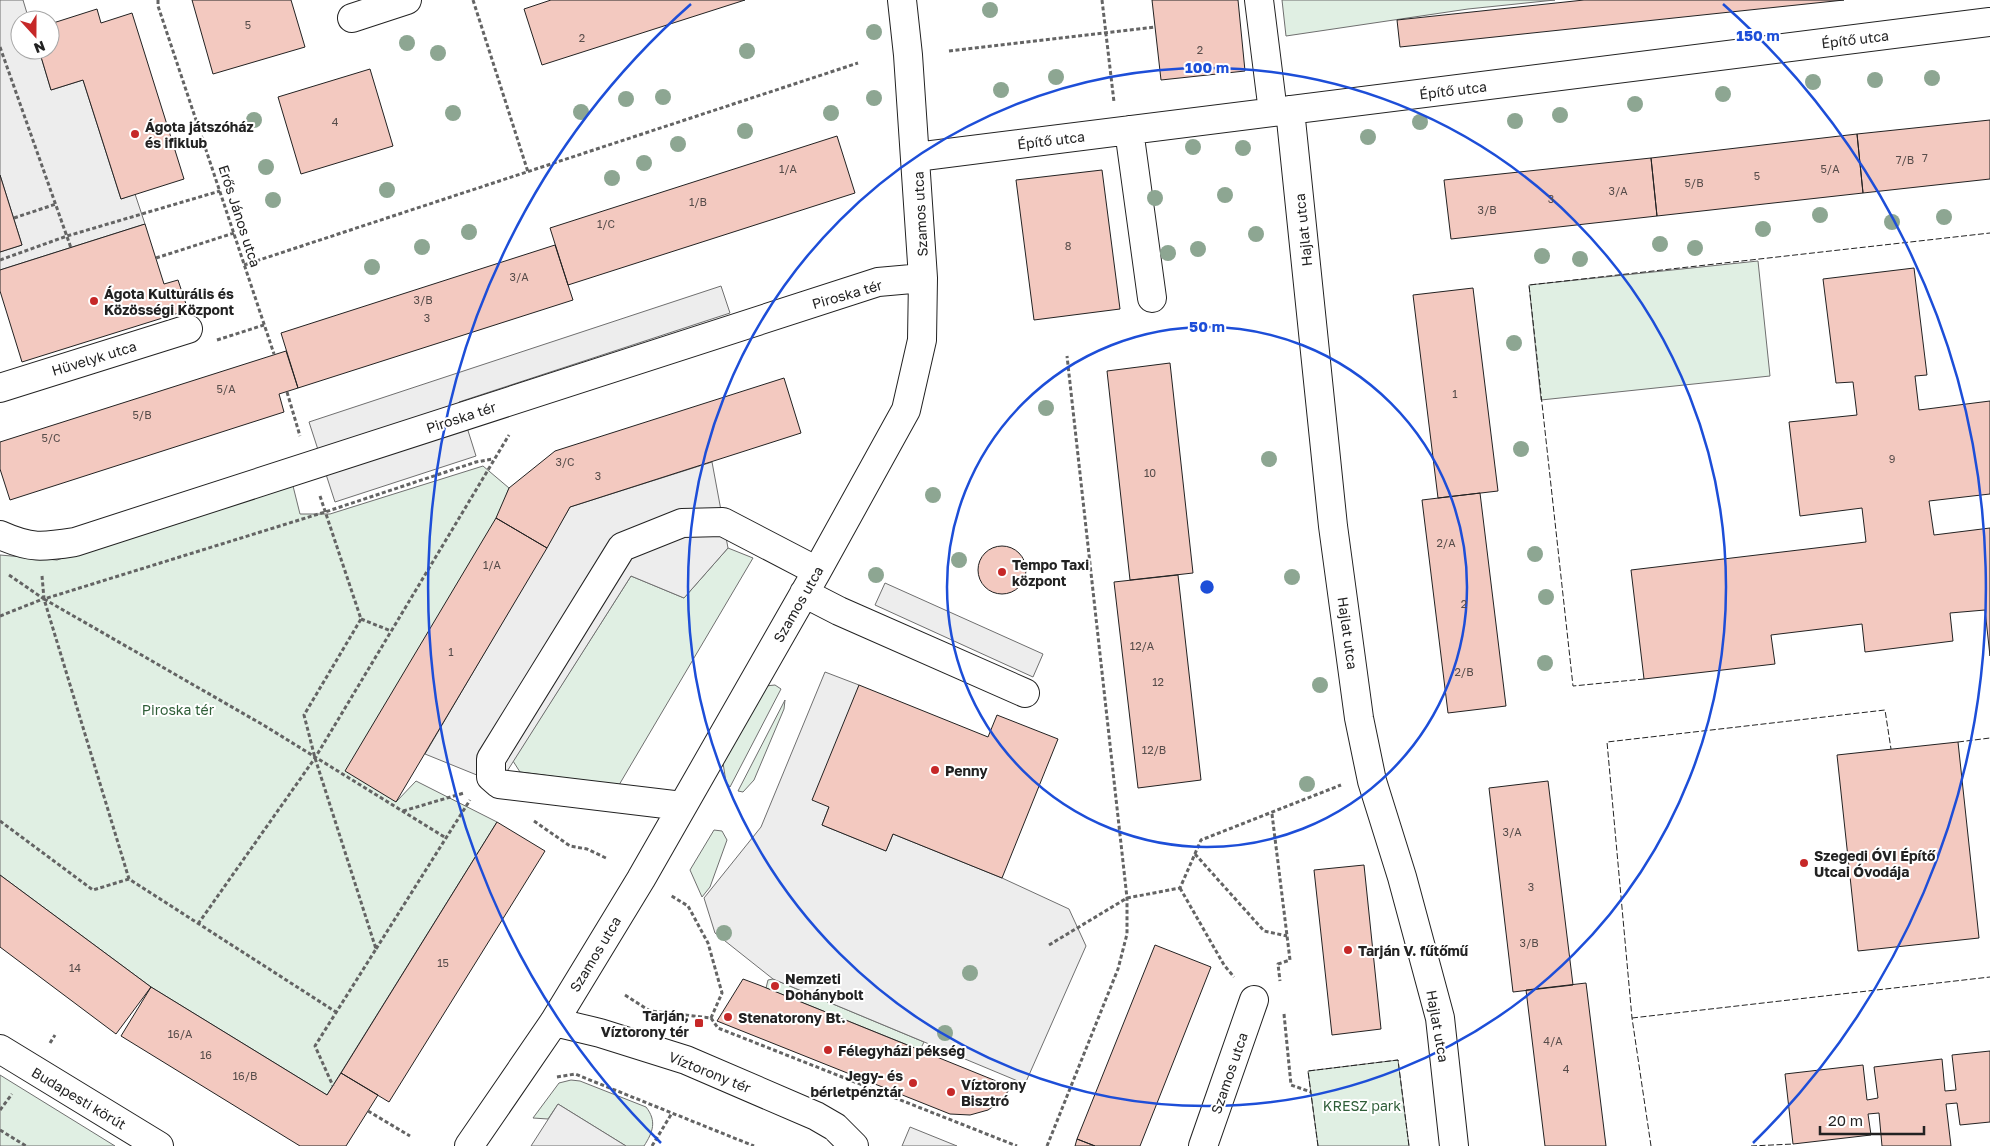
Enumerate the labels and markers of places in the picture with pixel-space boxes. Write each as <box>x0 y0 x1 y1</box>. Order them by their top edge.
place label: Ágota játszóház és ifiklub <box>145 118 254 151</box>
marker: Ágota játszóház és ifiklub <box>129 128 141 140</box>
place label: Ágota Kulturális és Közösségi Központ <box>104 285 234 318</box>
marker: Ágota Kulturális és Közösségi Központ <box>88 295 100 307</box>
place label: Tempo Taxi központ <box>1012 556 1089 589</box>
marker: Tempo Taxi központ <box>996 566 1008 578</box>
centre of rings <box>1198 578 1216 596</box>
place label: Penny <box>945 762 988 779</box>
marker: Penny <box>929 764 941 776</box>
place label: Szegedi ÓVI Építő Utcai Óvodája <box>1814 847 1936 880</box>
marker: Szegedi ÓVI Építő Utcai Óvodája <box>1798 857 1810 869</box>
place label: Tarján V. fűtőmű <box>1358 942 1469 959</box>
marker: Tarján V. fűtőmű <box>1342 944 1354 956</box>
place label: Nemzeti Dohánybolt <box>785 970 864 1003</box>
marker: Nemzeti Dohánybolt <box>769 980 781 992</box>
place label: Tarján, Víztorony tér <box>601 1007 690 1040</box>
place label: Stenatorony Bt. <box>738 1009 846 1026</box>
marker: Stenatorony Bt. <box>722 1011 734 1023</box>
marker: Tarján, Víztorony tér <box>693 1017 705 1029</box>
place label: Félegyházi pékség <box>838 1042 965 1059</box>
marker: Félegyházi pékség <box>822 1044 834 1056</box>
place label: Jegy- és bérletpénztár <box>810 1067 904 1100</box>
place label: Víztorony Bisztró <box>961 1076 1027 1109</box>
marker: Jegy- és bérletpénztár <box>907 1077 919 1089</box>
marker: Víztorony Bisztró <box>945 1086 957 1098</box>

